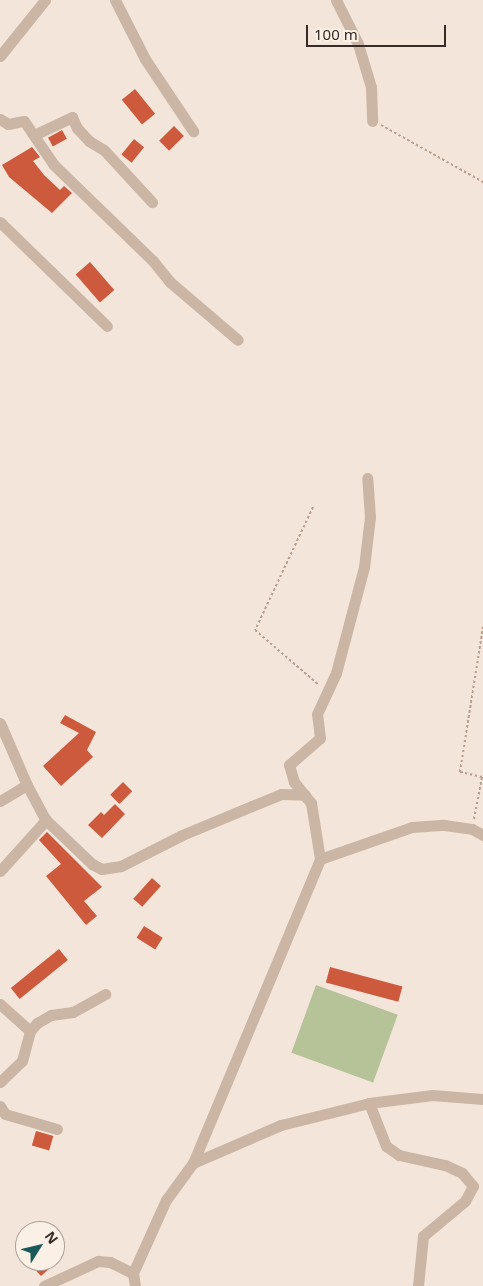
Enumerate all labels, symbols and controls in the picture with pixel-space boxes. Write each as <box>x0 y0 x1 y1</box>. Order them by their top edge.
scale bar <box>308 15 448 47</box>
text: 100 m <box>314 24 358 44</box>
north arrow <box>15 1221 65 1271</box>
text: N <box>41 1227 63 1248</box>

